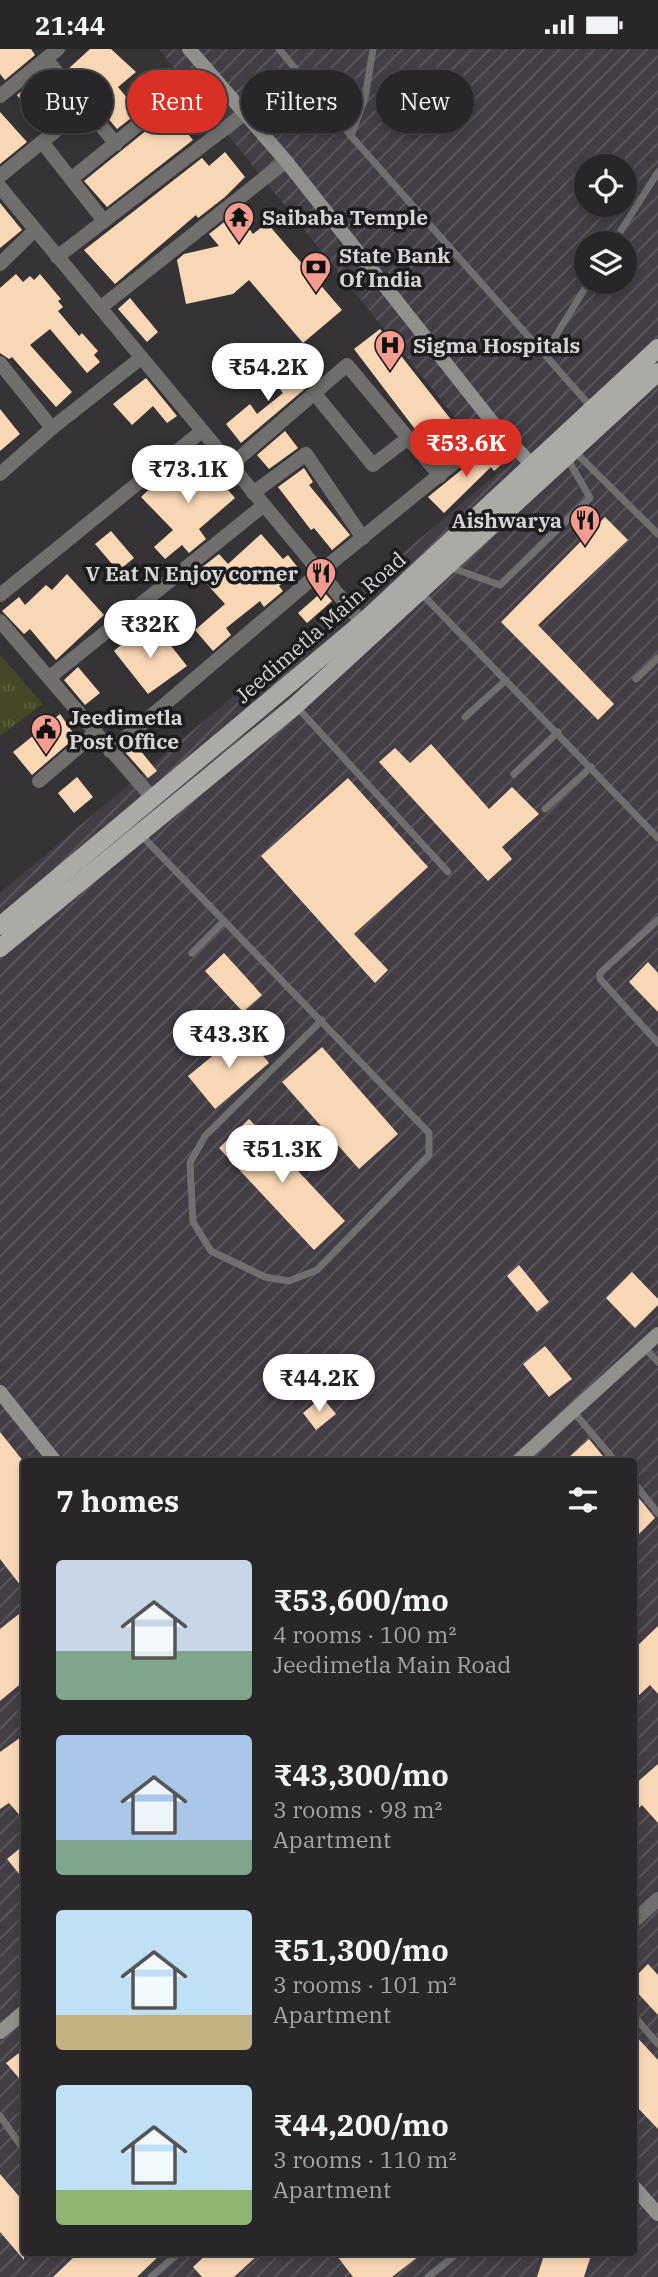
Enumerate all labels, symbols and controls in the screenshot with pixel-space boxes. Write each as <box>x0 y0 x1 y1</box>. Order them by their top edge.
text: 21:44 <box>35 8 105 42</box>
chip: Buy <box>21 70 113 133</box>
chip: Rent <box>127 70 227 133</box>
chip: Filters <box>241 70 362 133</box>
chip: New <box>376 70 474 133</box>
map controls <box>574 154 637 294</box>
button: locate <box>574 154 637 217</box>
temple icon: Saibaba Temple <box>222 200 256 244</box>
place label: Saibaba Temple <box>262 203 428 231</box>
button: layers <box>574 231 637 294</box>
place label: State Bank Of India <box>339 241 450 293</box>
bank icon: State Bank Of India <box>299 250 333 294</box>
hospital icon: Sigma Hospitals <box>373 328 407 372</box>
place label: Sigma Hospitals <box>413 331 580 359</box>
pin: ₹54.2K <box>211 343 325 403</box>
text: ₹54.2K <box>228 351 308 381</box>
pin: ₹53.6K <box>409 419 523 479</box>
text: ₹53.6K <box>426 427 506 457</box>
pin: ₹73.1K <box>131 445 245 505</box>
text: ₹73.1K <box>148 453 228 483</box>
restaurant icon: Aishwarya <box>568 503 602 547</box>
place label: Aishwarya <box>452 506 562 534</box>
street label: Jeedimetla Main Road <box>229 545 411 709</box>
restaurant icon: V Eat N Enjoy corner <box>304 556 338 600</box>
place label: V Eat N Enjoy corner <box>85 559 299 587</box>
pin: ₹32K <box>109 601 191 660</box>
text: ₹32K <box>120 608 180 638</box>
place label: Jeedimetla Post Office <box>69 703 183 755</box>
public building icon: Jeedimetla Post Office <box>29 712 63 756</box>
pin: ₹43.3K <box>172 1011 286 1070</box>
text: ₹43.3K <box>189 1018 269 1048</box>
pin: ₹51.3K <box>225 1125 339 1185</box>
text: ₹51.3K <box>242 1133 322 1163</box>
pin: ₹44.2K <box>262 1355 376 1414</box>
text: ₹44.2K <box>279 1362 359 1392</box>
text: 7 homes <box>56 1481 179 1520</box>
icon: filters <box>564 1481 602 1519</box>
text: ₹53,600/mo <box>273 1580 449 1619</box>
icon: home <box>112 1588 196 1672</box>
text: 4 rooms · 100 m² <box>273 1619 456 1649</box>
text: Jeedimetla Main Road <box>273 1649 511 1679</box>
text: ₹43,300/mo <box>273 1755 449 1794</box>
icon: home <box>112 1763 196 1847</box>
text: 3 rooms · 98 m² <box>273 1794 443 1824</box>
text: Apartment <box>273 1824 391 1854</box>
text: ₹51,300/mo <box>273 1930 449 1969</box>
icon: home <box>112 1938 196 2022</box>
text: 3 rooms · 101 m² <box>273 1969 456 1999</box>
text: Apartment <box>273 1999 391 2029</box>
text: ₹44,200/mo <box>273 2105 449 2144</box>
icon: home <box>112 2113 196 2197</box>
text: 3 rooms · 110 m² <box>273 2144 456 2174</box>
text: Apartment <box>273 2174 391 2204</box>

